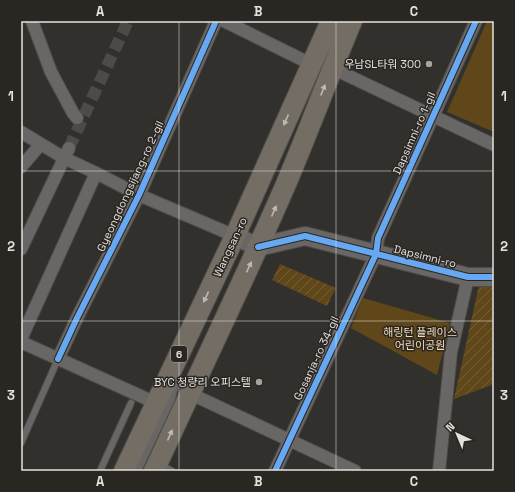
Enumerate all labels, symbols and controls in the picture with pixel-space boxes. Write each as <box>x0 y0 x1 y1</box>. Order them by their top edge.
text: A <box>96 3 105 20</box>
text: B <box>254 3 263 20</box>
text: C <box>410 3 418 20</box>
place label: 우남SL타워 300 <box>344 57 421 71</box>
marker: 우남SL타워 300 <box>424 59 434 69</box>
one-way arrow <box>320 84 326 96</box>
text: 1 <box>8 88 14 105</box>
text: 1 <box>501 88 507 105</box>
street label: Dapsimni-ro 1-gil <box>390 90 438 176</box>
one-way arrow <box>283 115 289 126</box>
street label: Gyeongdongsijang-ro 2-gil <box>93 118 167 254</box>
one-way arrow <box>271 205 277 216</box>
street label: Wangsan-ro <box>210 215 250 279</box>
text: 2 <box>7 238 15 255</box>
text: 2 <box>500 238 508 255</box>
street label: Dapsimni-ro <box>392 241 458 271</box>
one-way arrow <box>246 261 252 273</box>
one-way arrow <box>203 291 209 303</box>
street label: Gosanja-ro 34-gil <box>290 314 342 402</box>
park label: 해링턴 플레이스 어린이공원 <box>383 325 457 352</box>
road number: 6 <box>171 346 187 362</box>
place label: BYC 청량리 오피스텔 <box>154 375 251 389</box>
marker: BYC 청량리 오피스텔 <box>254 377 264 387</box>
text: 3 <box>7 387 15 404</box>
text: 3 <box>500 387 508 404</box>
north arrow <box>437 414 477 454</box>
text: N <box>443 419 458 434</box>
one-way arrow <box>167 430 173 441</box>
text: A <box>96 473 105 490</box>
text: B <box>254 473 263 490</box>
text: C <box>410 473 418 490</box>

